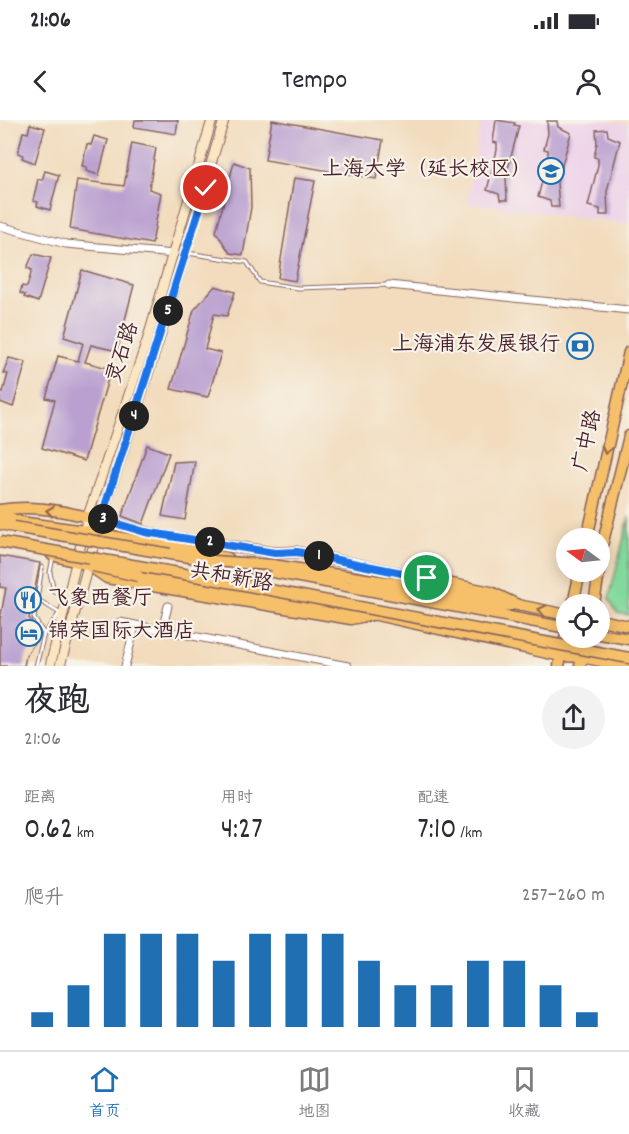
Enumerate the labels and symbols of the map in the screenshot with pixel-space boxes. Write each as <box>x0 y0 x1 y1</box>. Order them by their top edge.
place label: 上海大学（延长校区） <box>322 156 532 186</box>
school or university icon: 上海大学（延长校区） <box>536 156 566 186</box>
pin <box>180 162 231 213</box>
pin: 5 <box>153 296 183 326</box>
street label: 灵石路 <box>100 318 148 388</box>
place label: 上海浦东发展银行 <box>392 331 560 361</box>
bank icon: 上海浦东发展银行 <box>565 331 595 361</box>
pin: 4 <box>119 401 149 431</box>
street label: 广中路 <box>567 407 611 475</box>
one-way arrow <box>601 445 614 455</box>
pin: 3 <box>88 504 118 534</box>
one-way arrow <box>46 505 55 517</box>
pin: 2 <box>195 527 225 557</box>
north arrow <box>556 528 610 582</box>
pin: 1 <box>304 541 334 571</box>
pin <box>401 552 452 603</box>
street label: 共和新路 <box>187 557 275 601</box>
restaurant icon: 飞象西餐厅 <box>13 585 43 615</box>
place label: 飞象西餐厅 <box>48 585 153 615</box>
one-way arrow <box>538 604 548 617</box>
hotel icon: 锦荣国际大酒店 <box>14 618 44 648</box>
place label: 锦荣国际大酒店 <box>48 618 195 648</box>

